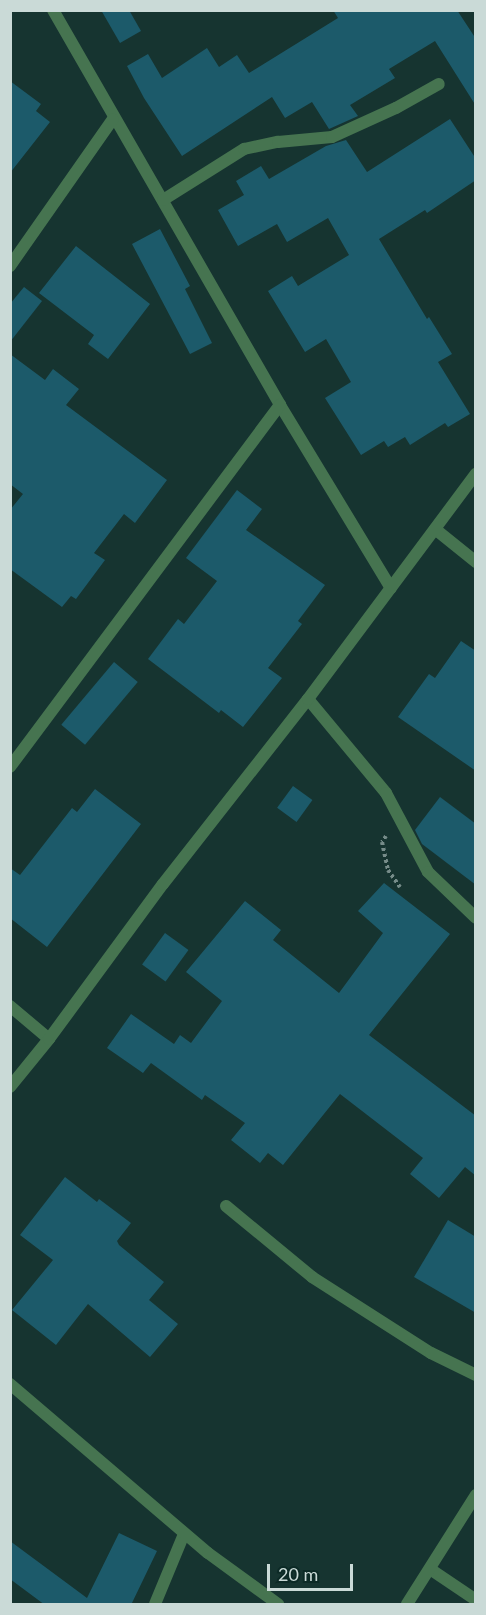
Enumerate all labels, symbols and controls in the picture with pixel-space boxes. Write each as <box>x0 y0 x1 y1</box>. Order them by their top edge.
scale bar <box>270 1552 356 1590</box>
text: 20 m <box>278 1563 318 1585</box>

